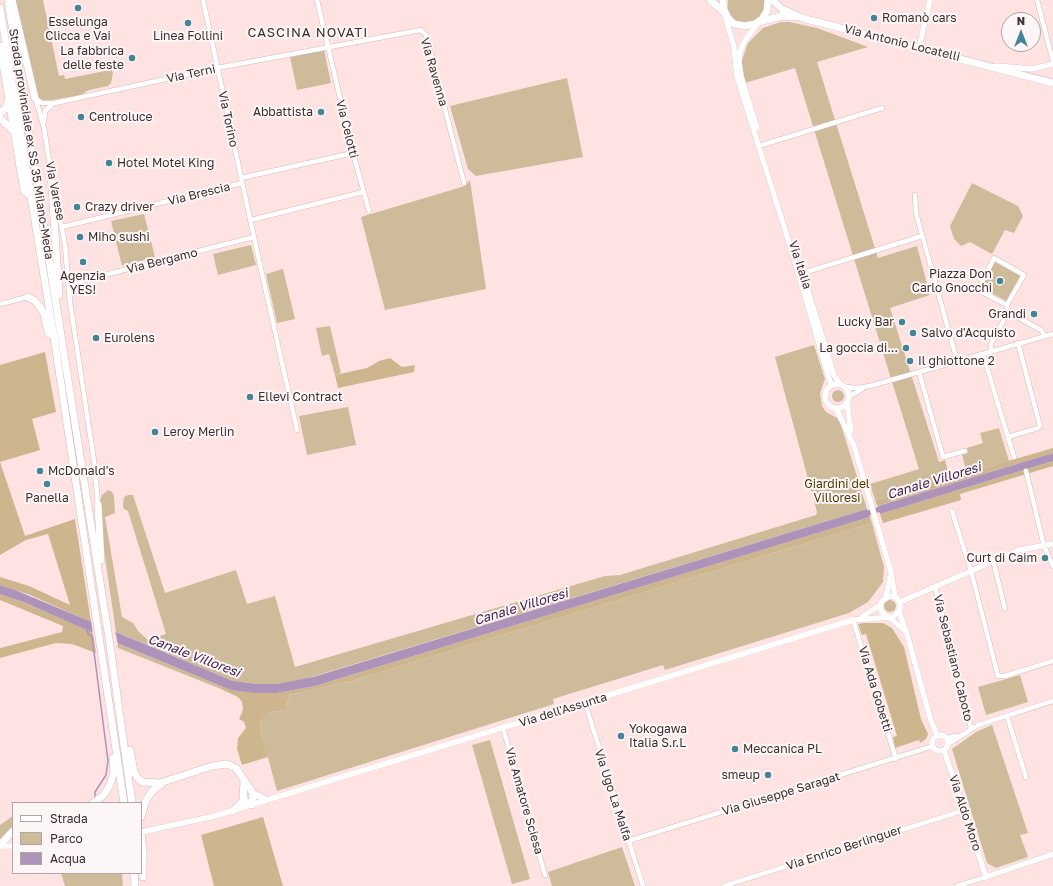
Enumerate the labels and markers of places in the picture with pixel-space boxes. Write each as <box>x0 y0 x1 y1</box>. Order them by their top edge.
marker: Esselunga Clicca e Vai <box>73 3 83 13</box>
place label: Romanò cars <box>882 11 957 25</box>
marker: Romanò cars <box>869 13 879 23</box>
place label: Esselunga Clicca e Vai <box>45 15 111 43</box>
marker: Linea Follini <box>183 18 193 28</box>
place label: Linea Follini <box>153 29 223 43</box>
place label: La fabbrica delle feste <box>60 44 124 72</box>
marker: La fabbrica delle feste <box>127 53 137 63</box>
place label: Abbattista <box>253 105 313 119</box>
marker: Abbattista <box>316 107 326 117</box>
place label: Centroluce <box>89 110 153 124</box>
marker: Centroluce <box>76 112 86 122</box>
place label: Hotel Motel King <box>117 156 214 170</box>
marker: Hotel Motel King <box>104 158 114 168</box>
place label: Crazy driver <box>85 200 154 214</box>
marker: Crazy driver <box>72 202 82 212</box>
place label: Miho sushi <box>88 230 150 244</box>
marker: Miho sushi <box>75 232 85 242</box>
marker: Agenzia YES! <box>78 257 88 267</box>
place label: Piazza Don Carlo Gnocchi <box>912 267 992 295</box>
place label: Agenzia YES! <box>60 269 106 297</box>
marker: Piazza Don Carlo Gnocchi <box>995 276 1005 286</box>
place label: Grandi <box>988 307 1026 321</box>
marker: Grandi <box>1029 309 1039 319</box>
place label: Lucky Bar <box>837 315 894 329</box>
marker: Lucky Bar <box>897 317 907 327</box>
place label: Salvo d'Acquisto <box>921 326 1015 340</box>
marker: Salvo d'Acquisto <box>908 328 918 338</box>
place label: Eurolens <box>104 331 155 345</box>
marker: Eurolens <box>91 333 101 343</box>
place label: La goccia di... <box>819 341 898 355</box>
marker: La goccia di... <box>901 343 911 353</box>
place label: Il ghiottone 2 <box>918 354 995 368</box>
marker: Il ghiottone 2 <box>905 356 915 366</box>
place label: Ellevi Contract <box>258 390 343 404</box>
marker: Ellevi Contract <box>245 392 255 402</box>
place label: Leroy Merlin <box>163 425 234 439</box>
marker: Leroy Merlin <box>150 427 160 437</box>
place label: McDonald's <box>48 464 115 478</box>
marker: McDonald's <box>35 466 45 476</box>
marker: Panella <box>42 479 52 489</box>
place label: Panella <box>25 491 69 505</box>
place label: Curt di Caim <box>966 551 1037 565</box>
marker: Curt di Caim <box>1040 553 1050 563</box>
place label: Yokogawa Italia S.r.L <box>629 722 687 750</box>
marker: Yokogawa Italia S.r.L <box>616 731 626 741</box>
place label: Meccanica PL <box>743 742 822 756</box>
marker: Meccanica PL <box>730 744 740 754</box>
place label: smeup <box>721 768 760 782</box>
marker: smeup <box>763 770 773 780</box>

